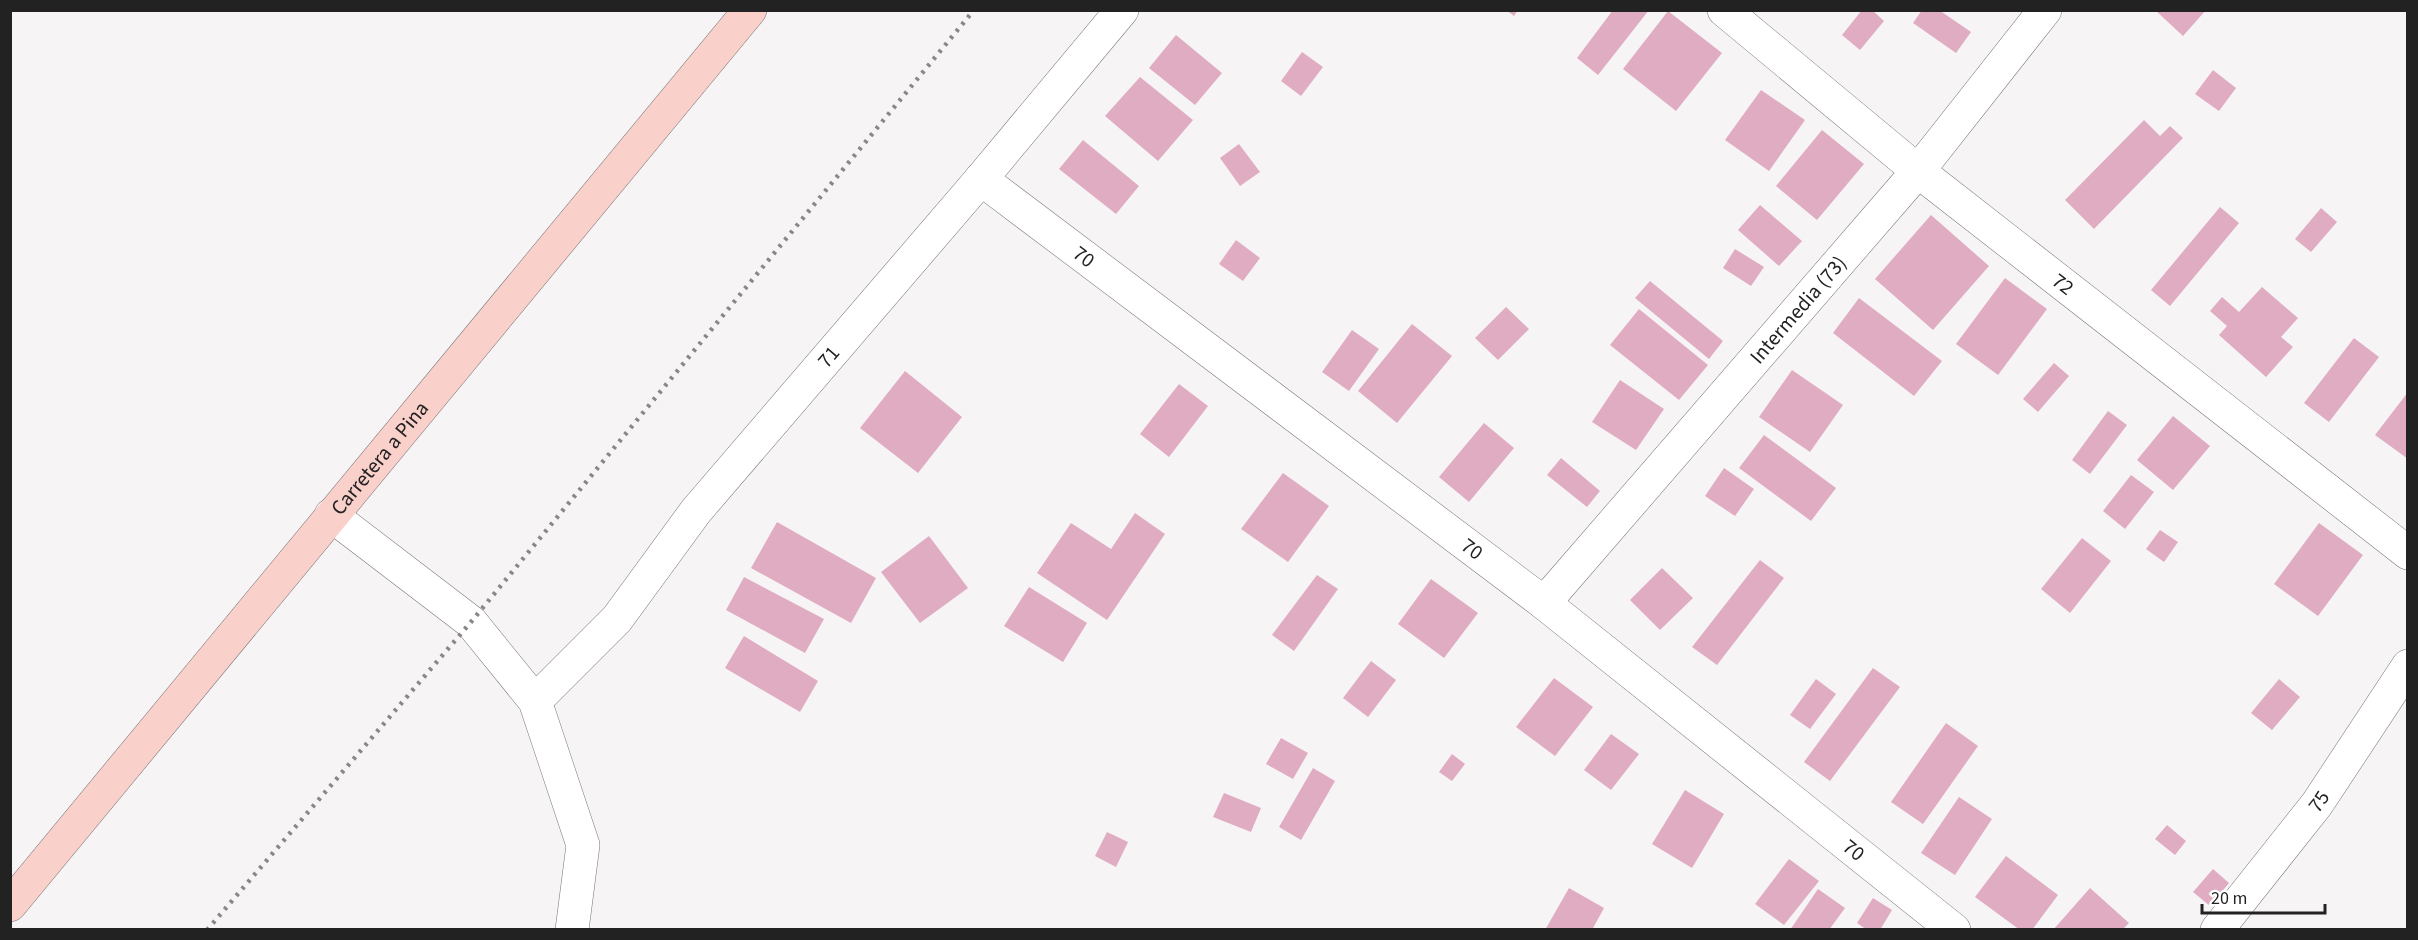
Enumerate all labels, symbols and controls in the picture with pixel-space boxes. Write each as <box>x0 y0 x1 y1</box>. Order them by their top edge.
street label: 70 <box>1067 238 1101 275</box>
street label: Intermedia (73) <box>1743 249 1853 370</box>
street label: 72 <box>2046 266 2080 302</box>
street label: 71 <box>810 339 847 374</box>
street label: Carretera a Pina <box>323 395 436 521</box>
street label: 70 <box>1455 531 1490 567</box>
street label: 75 <box>2301 784 2337 819</box>
street label: 70 <box>1836 832 1871 868</box>
scale bar <box>2202 877 2325 915</box>
text: 20 m <box>2211 886 2247 911</box>

